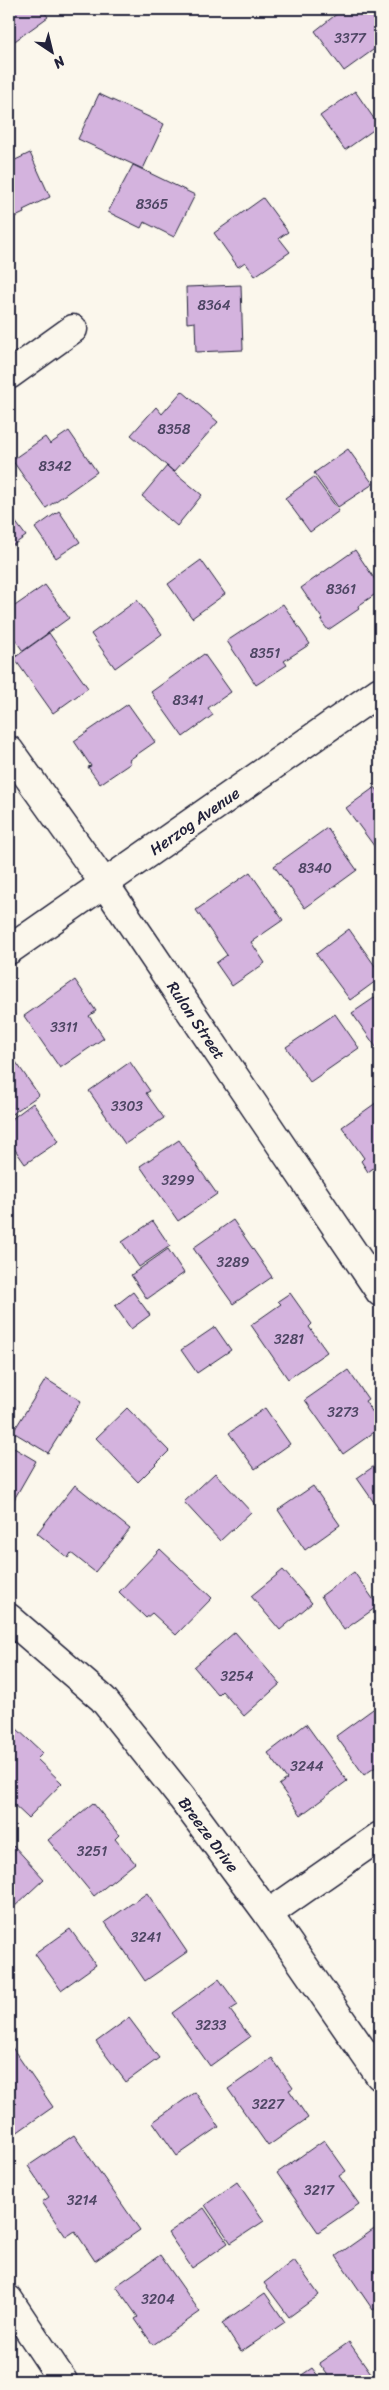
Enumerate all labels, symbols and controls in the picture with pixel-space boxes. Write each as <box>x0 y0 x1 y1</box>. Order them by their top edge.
house number: 3377 <box>334 26 367 51</box>
north arrow <box>28 28 78 78</box>
text: N <box>48 49 71 75</box>
house number: 8365 <box>136 192 169 217</box>
house number: 8364 <box>198 293 231 318</box>
house number: 8358 <box>157 417 191 442</box>
house number: 8342 <box>39 454 71 479</box>
house number: 8361 <box>326 577 356 602</box>
house number: 8351 <box>250 641 280 666</box>
house number: 8341 <box>173 688 203 713</box>
street label: Herzog Avenue <box>143 779 246 863</box>
house number: 8340 <box>298 856 332 881</box>
street label: Rulon Street <box>159 975 233 1066</box>
house number: 3311 <box>50 1015 78 1040</box>
house number: 3303 <box>111 1094 143 1119</box>
house number: 3299 <box>162 1168 195 1193</box>
house number: 3289 <box>217 1250 250 1275</box>
house number: 3281 <box>274 1327 304 1352</box>
house number: 3273 <box>327 1400 359 1425</box>
house number: 3254 <box>220 1664 254 1689</box>
house number: 3244 <box>290 1754 324 1779</box>
street label: Breeze Drive <box>170 1790 247 1879</box>
house number: 3251 <box>77 1839 107 1864</box>
house number: 3241 <box>131 1925 161 1950</box>
house number: 3233 <box>195 2013 227 2038</box>
house number: 3227 <box>252 2092 285 2117</box>
house number: 3217 <box>304 2178 335 2203</box>
house number: 3214 <box>67 2188 98 2213</box>
house number: 3204 <box>141 2287 175 2312</box>

